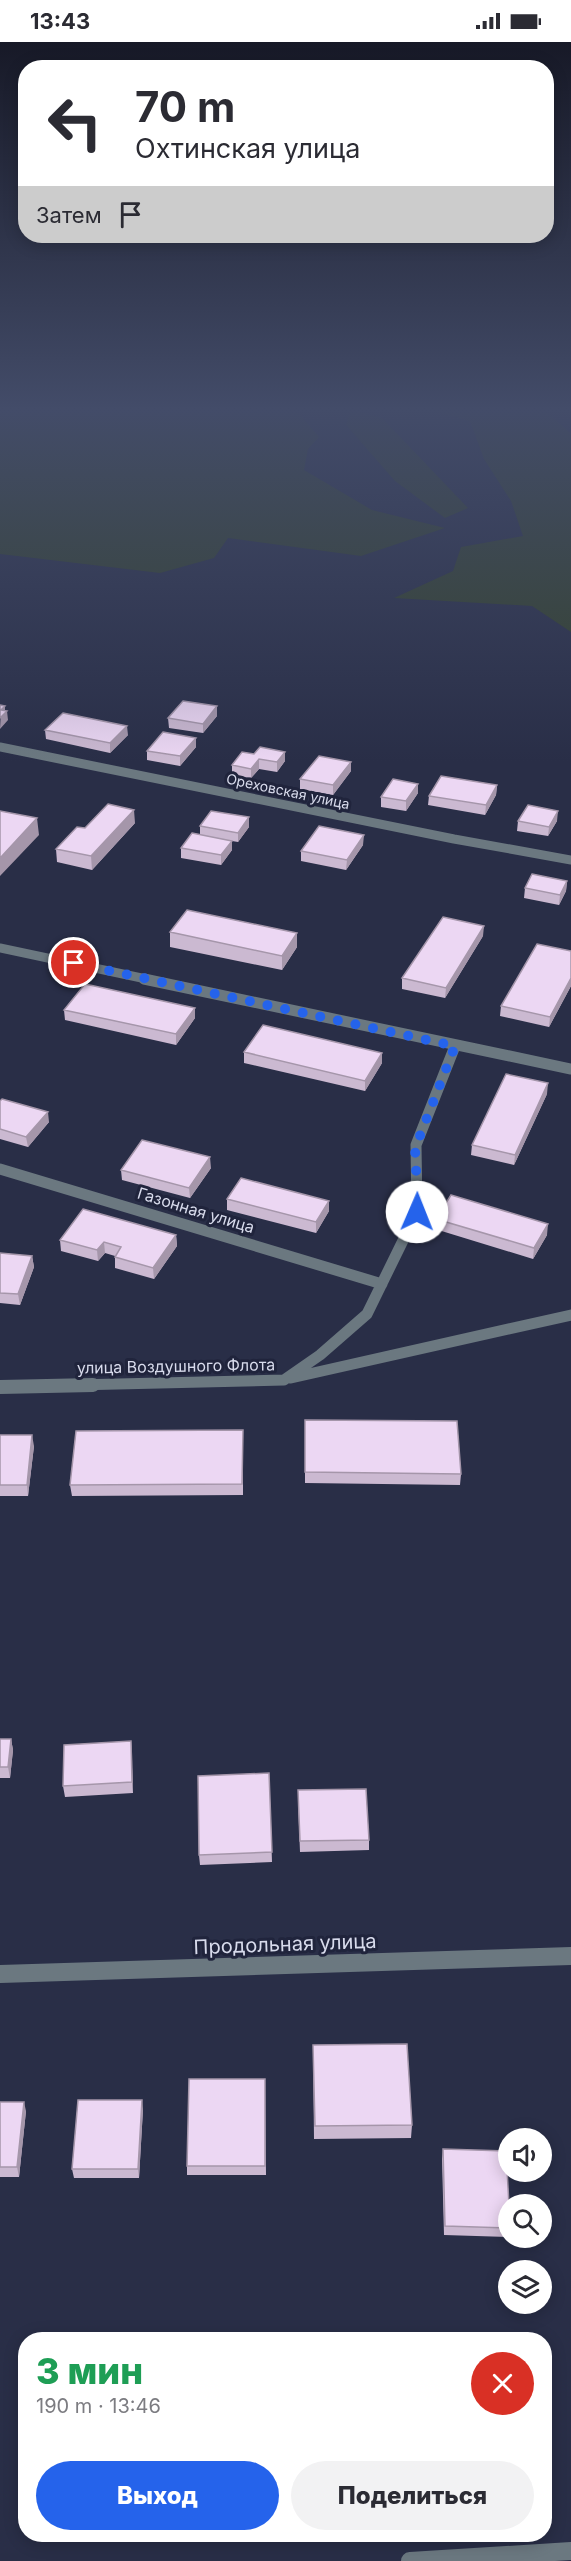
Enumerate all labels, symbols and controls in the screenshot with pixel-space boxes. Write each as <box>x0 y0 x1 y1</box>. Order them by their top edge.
text: 13:43 <box>30 8 90 34</box>
text: 70 m <box>135 81 235 132</box>
icon: left <box>36 84 114 162</box>
text: Охтинская улица <box>135 132 360 165</box>
icon: arrive <box>114 198 147 231</box>
text: Затем <box>36 202 102 228</box>
street label: Ореховская улица <box>225 770 351 812</box>
pin <box>48 937 99 988</box>
icon: arrive <box>57 946 90 979</box>
position arrow <box>385 1180 449 1244</box>
street label: Газонная улица <box>135 1183 257 1237</box>
street label: улица Воздушного Флота <box>77 1354 275 1378</box>
street label: Продольная улица <box>193 1929 377 1959</box>
map controls <box>498 2128 552 2314</box>
button: sound <box>498 2128 552 2182</box>
button: search <box>498 2194 552 2248</box>
button: layers <box>498 2260 552 2314</box>
text: 3 мин <box>36 2349 143 2393</box>
button: close <box>471 2352 534 2415</box>
text: 190 m · 13:46 <box>36 2394 161 2418</box>
button: Выход <box>36 2461 279 2530</box>
button: Поделиться <box>291 2461 534 2530</box>

